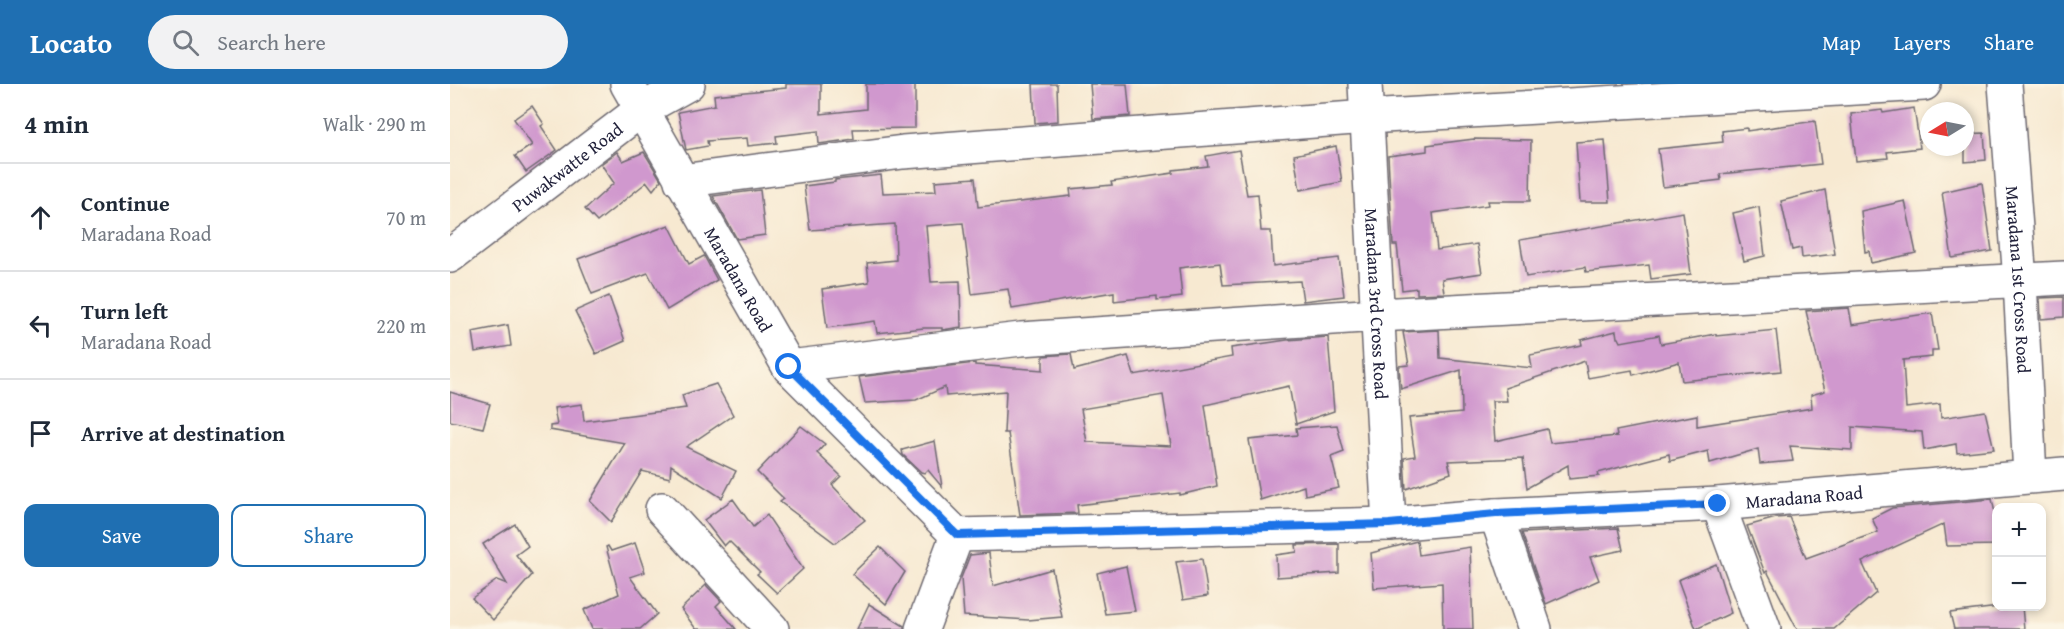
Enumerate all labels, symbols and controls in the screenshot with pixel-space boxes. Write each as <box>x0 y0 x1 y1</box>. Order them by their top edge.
search box <box>148 15 568 69</box>
text: Locato <box>30 22 112 63</box>
icon: search <box>169 26 202 59</box>
text: Search here <box>217 26 326 58</box>
text: Map <box>1822 27 1861 58</box>
text: Layers <box>1894 27 1951 58</box>
text: Share <box>1984 27 2034 58</box>
north arrow <box>1920 102 1974 156</box>
text: 4 min <box>24 104 89 143</box>
text: Walk · 290 m <box>323 109 426 138</box>
street label: Puwakwatte Road <box>506 115 628 218</box>
street label: Maradana 1st Cross Road <box>1999 185 2038 374</box>
text: Continue <box>81 187 170 219</box>
icon: ahead <box>24 201 57 234</box>
text: 70 m <box>386 203 426 232</box>
street label: Maradana 3rd Cross Road <box>1358 207 1396 400</box>
text: Maradana Road <box>81 219 211 248</box>
street label: Maradana Road <box>698 222 780 337</box>
text: Turn left <box>81 295 168 327</box>
icon: left <box>24 309 57 342</box>
text: 220 m <box>376 311 426 340</box>
text: Maradana Road <box>81 327 211 356</box>
route start <box>775 353 801 379</box>
icon: arrive <box>24 417 57 450</box>
text: Arrive at destination <box>81 417 285 449</box>
street label: Maradana Road <box>1745 478 1864 515</box>
route end <box>1704 490 1730 516</box>
map controls <box>1992 503 2046 611</box>
button: + <box>1992 503 2046 557</box>
button: Save <box>24 504 219 567</box>
button: Share <box>231 504 426 567</box>
button: − <box>1992 557 2046 611</box>

